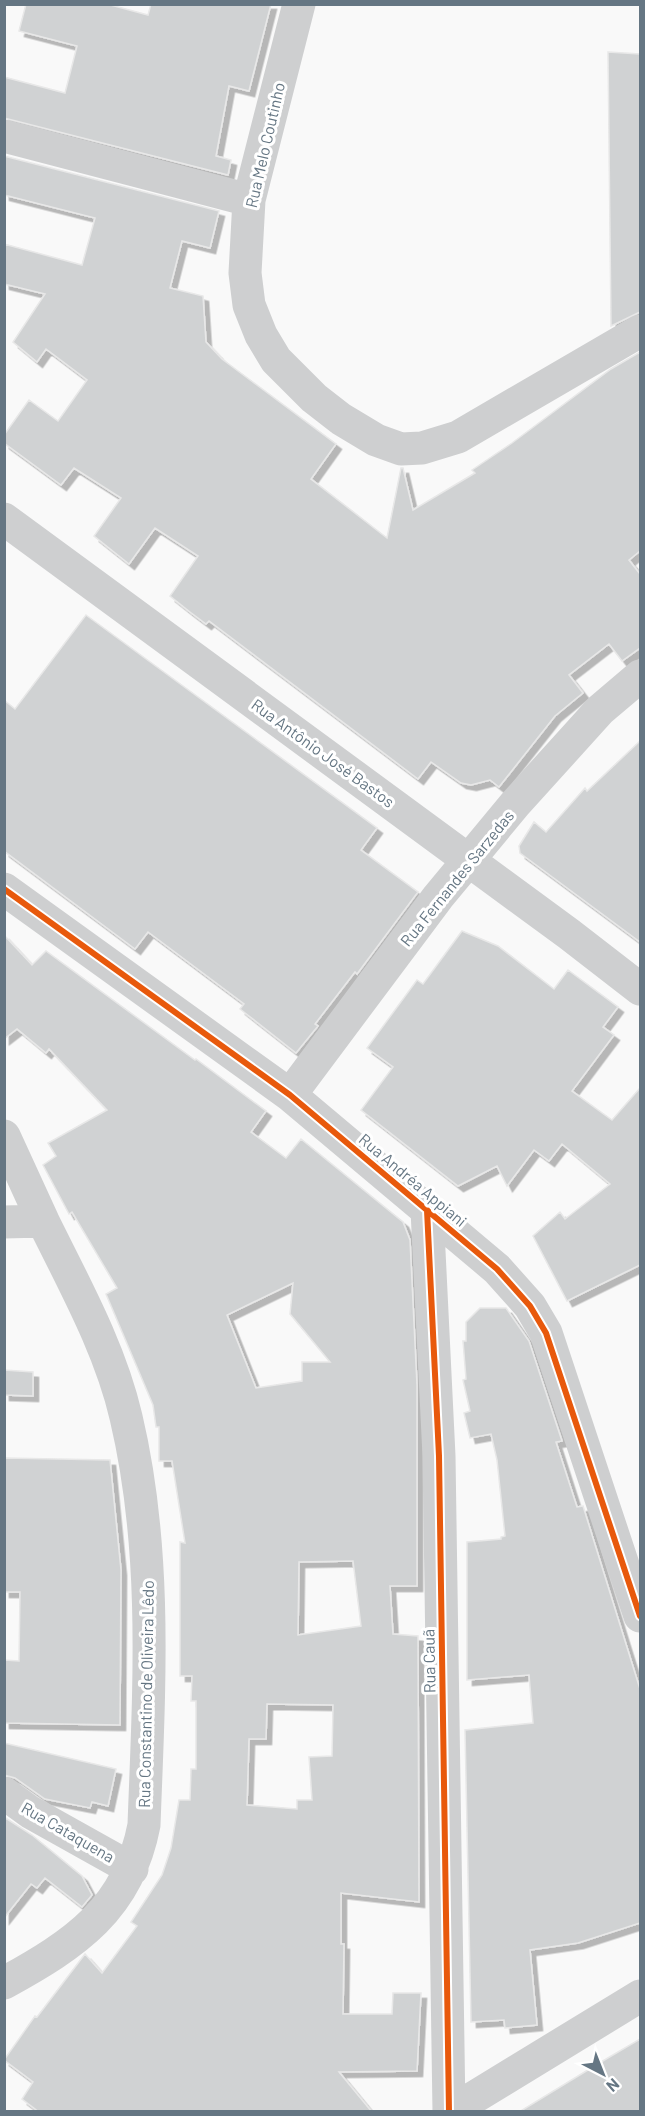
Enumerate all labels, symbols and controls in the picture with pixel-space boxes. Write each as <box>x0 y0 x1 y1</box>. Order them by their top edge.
street label: Rua Melo Coutinho <box>241 80 288 209</box>
street label: Rua Antônio José Bastos <box>248 694 398 811</box>
street label: Rua Fernandes Sarzedas <box>396 806 517 950</box>
street label: Rua Andréa Appiani <box>356 1129 471 1230</box>
street label: Rua Constantino de Oliveira Lêdo <box>134 1580 157 1808</box>
street label: Rua Cauã <box>418 1629 439 1693</box>
street label: Rua Cataquena <box>18 1797 118 1866</box>
north arrow <box>573 2044 633 2104</box>
text: N <box>603 2075 624 2096</box>

